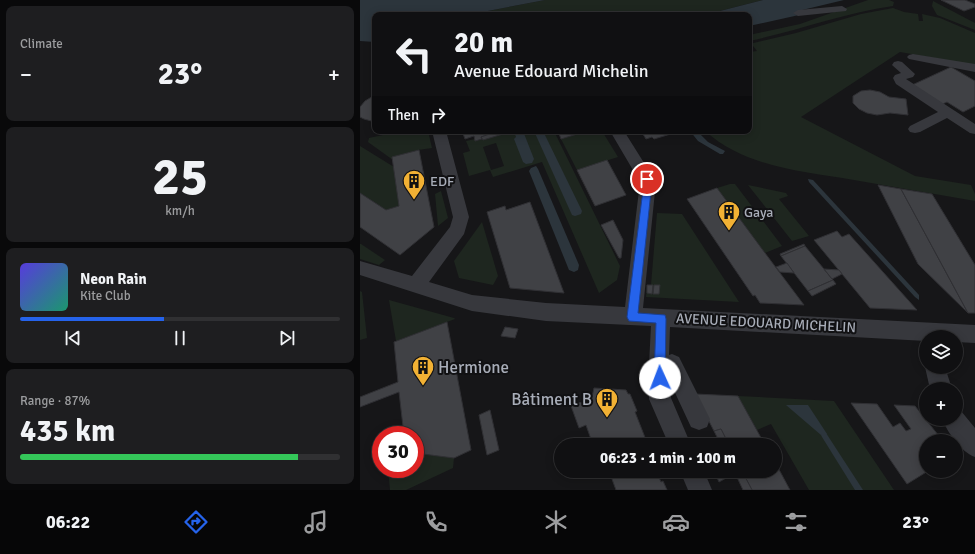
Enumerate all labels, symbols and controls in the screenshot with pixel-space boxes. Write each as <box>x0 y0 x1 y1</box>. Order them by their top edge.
text: 20 m <box>454 26 513 60</box>
icon: left <box>388 28 440 80</box>
text: Climate <box>20 36 63 52</box>
text: 23° <box>158 56 202 93</box>
text: Avenue Edouard Michelin <box>454 60 649 82</box>
text: − <box>20 61 32 88</box>
text: + <box>328 61 340 88</box>
icon: right <box>427 104 449 126</box>
text: Then <box>388 106 419 124</box>
text: 25 <box>152 145 208 209</box>
pin <box>630 162 664 196</box>
building icon: EDF <box>401 168 427 201</box>
icon: arrive <box>636 168 658 190</box>
place label: EDF <box>430 173 454 190</box>
building icon: Gaya <box>716 199 742 232</box>
text: km/h <box>165 203 195 219</box>
place label: Gaya <box>744 204 773 221</box>
text: Neon Rain <box>80 270 147 288</box>
text: Kite Club <box>80 288 131 304</box>
street label: AVENUE EDOUARD MICHELIN <box>676 310 856 336</box>
icon: previous <box>62 327 84 349</box>
icon: pause <box>169 327 191 349</box>
icon: next <box>276 327 298 349</box>
map controls <box>919 330 963 478</box>
button: layers <box>919 330 963 374</box>
building icon: Hermione <box>410 354 436 387</box>
place label: Hermione <box>438 357 509 378</box>
position arrow <box>639 357 681 399</box>
button: + <box>919 382 963 426</box>
building icon: Bâtiment B <box>594 386 620 419</box>
place label: Bâtiment B <box>511 389 592 410</box>
text: Range · 87% <box>20 393 90 409</box>
text: 435 km <box>20 413 115 450</box>
speed limit sign: 30 <box>372 426 424 478</box>
button: − <box>919 434 963 478</box>
text: 06:23 · 1 min · 100 m <box>600 449 736 467</box>
icon: directions <box>182 508 210 536</box>
icon: music <box>302 508 330 536</box>
icon: phone <box>422 508 450 536</box>
icon: climate <box>542 508 570 536</box>
icon: car <box>662 508 690 536</box>
icon: filters <box>782 508 810 536</box>
text: 06:22 <box>46 511 90 533</box>
text: 23° <box>902 511 929 533</box>

